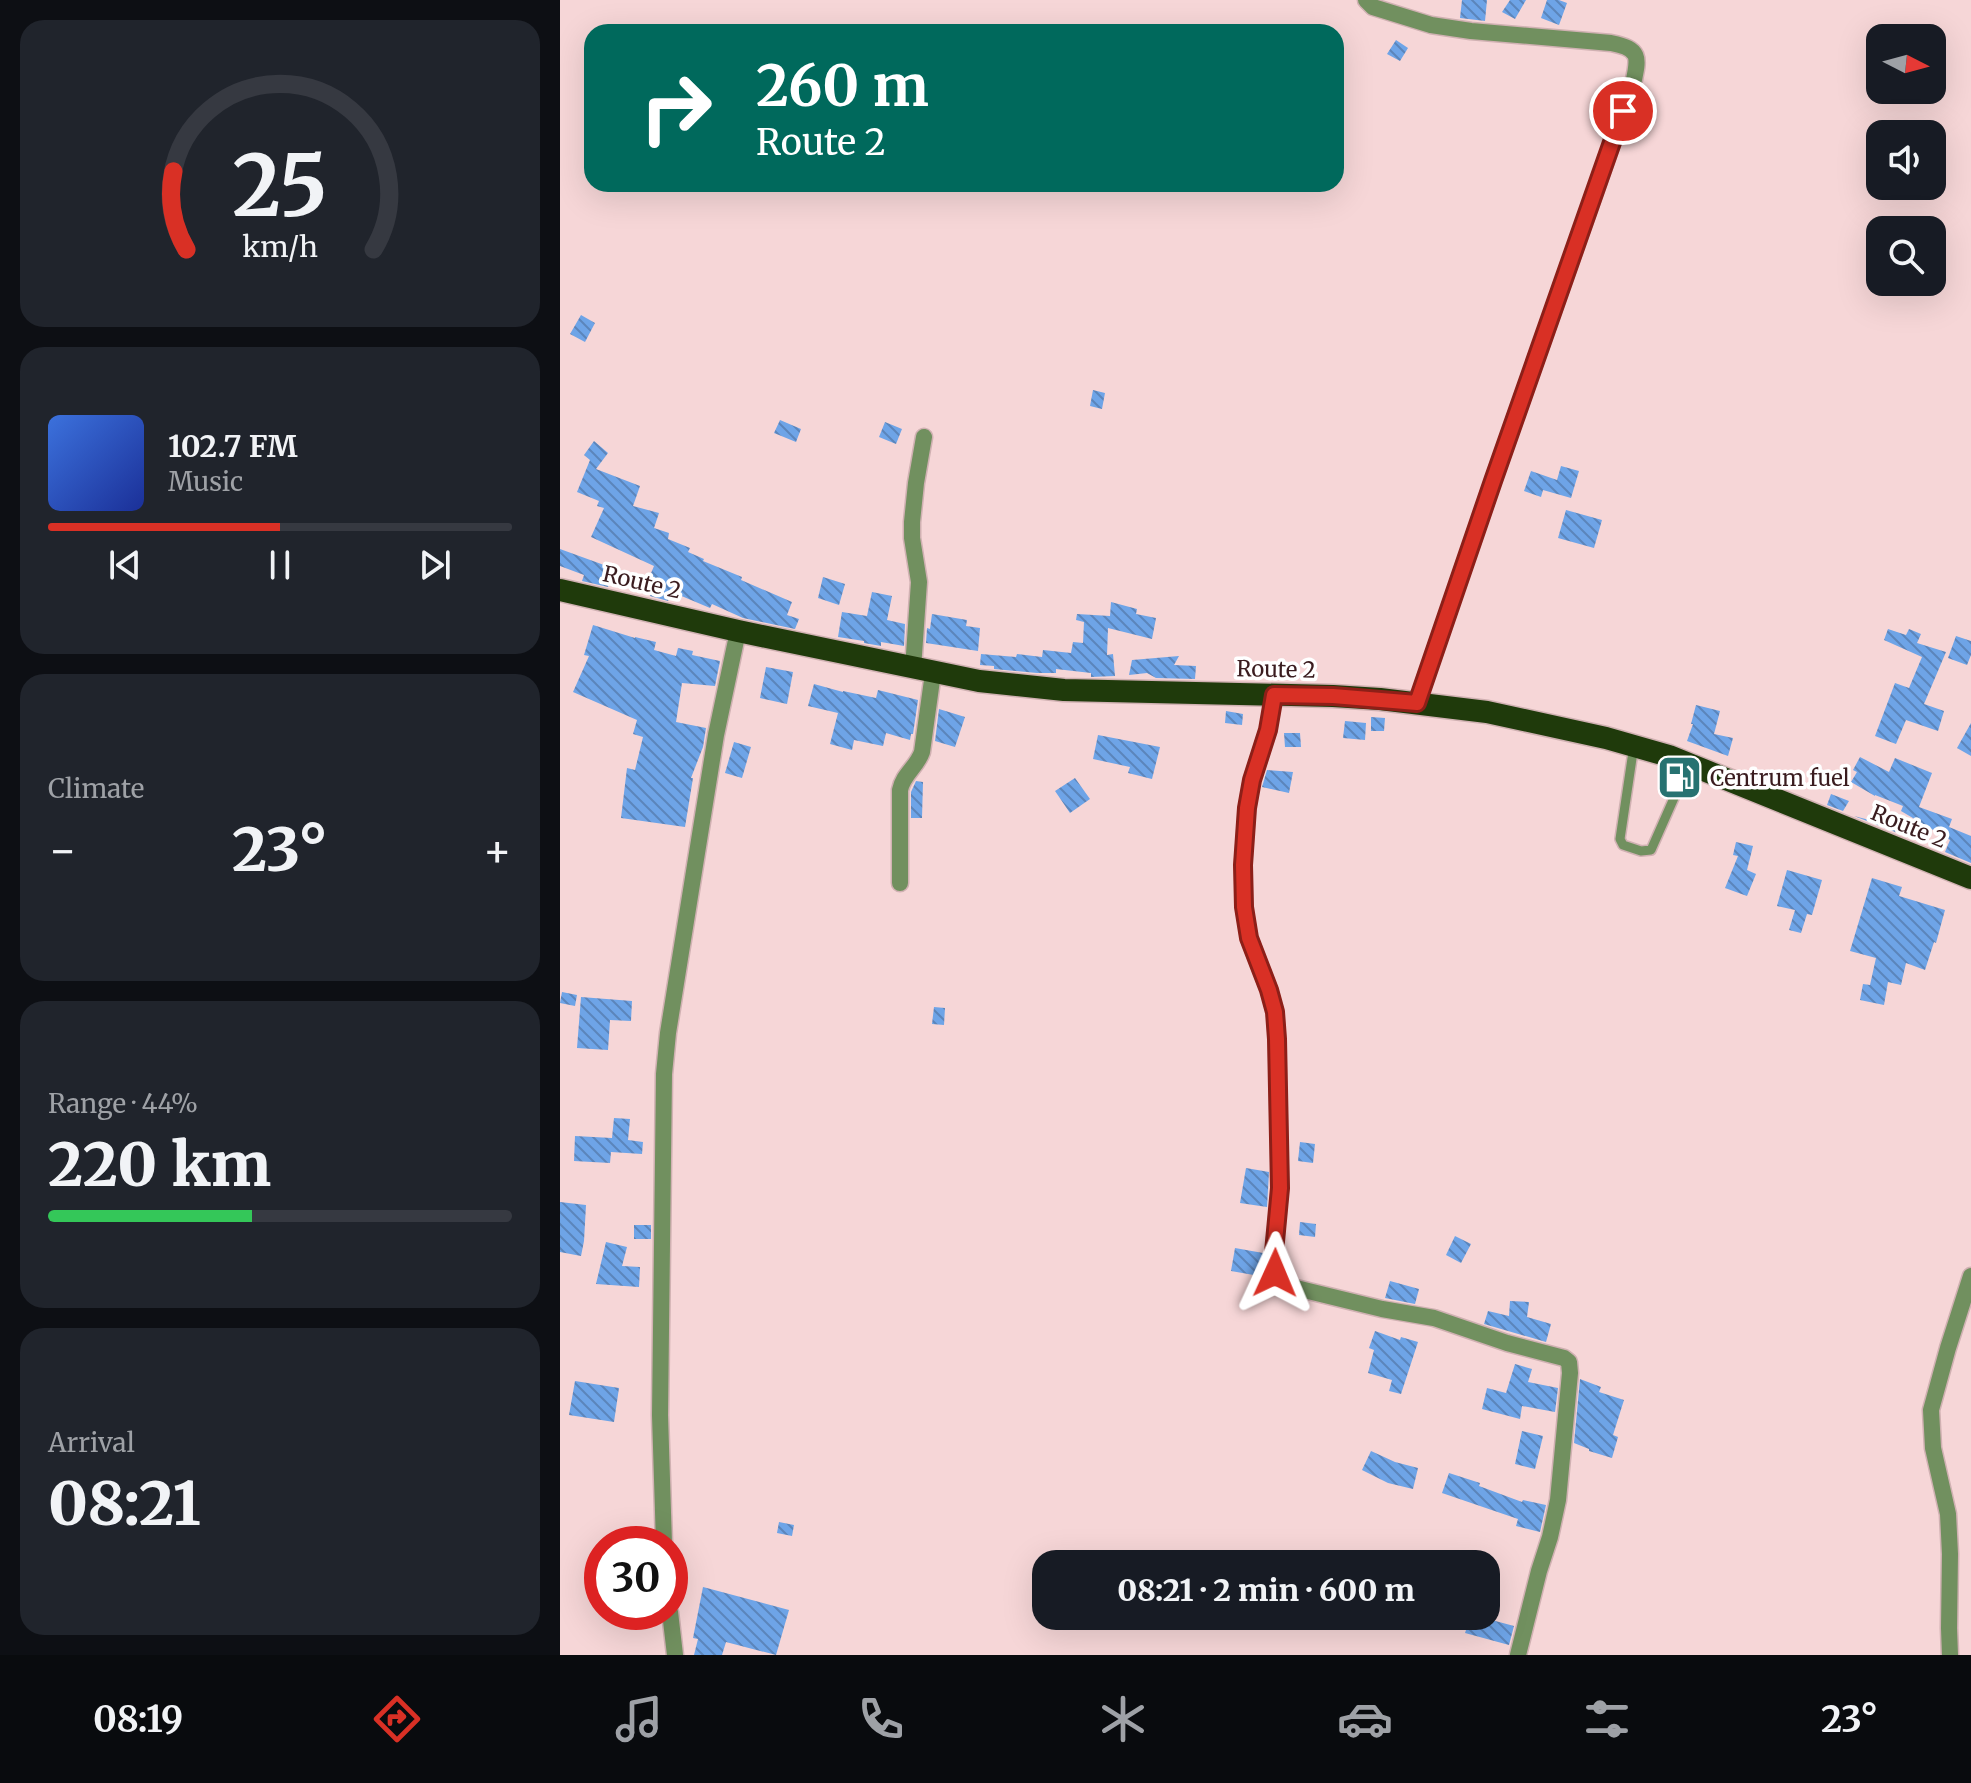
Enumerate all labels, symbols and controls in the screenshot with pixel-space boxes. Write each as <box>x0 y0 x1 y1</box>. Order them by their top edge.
north arrow <box>1866 24 1946 104</box>
map controls <box>1866 24 1946 296</box>
text: 260 m <box>756 51 929 121</box>
icon: right <box>624 56 728 160</box>
pin <box>1589 77 1657 145</box>
icon: arrive <box>1601 89 1645 133</box>
text: Route 2 <box>756 120 886 165</box>
button: sound <box>1866 120 1946 200</box>
text: 25 <box>232 133 328 238</box>
button: search <box>1866 216 1946 296</box>
text: km/h <box>242 229 318 265</box>
text: 102.7 FM <box>168 427 297 465</box>
text: Music <box>168 465 243 498</box>
icon: previous <box>103 543 147 587</box>
icon: pause <box>258 543 302 587</box>
icon: next <box>413 543 457 587</box>
street label: Route 2 <box>600 559 684 605</box>
street label: Route 2 <box>1236 654 1316 684</box>
fuel station icon: Centrum fuel <box>1655 754 1703 802</box>
place label: Centrum fuel <box>1710 764 1850 792</box>
text: Climate <box>48 772 144 805</box>
street label: Route 2 <box>1867 798 1951 854</box>
text: 23° <box>232 812 328 887</box>
text: − <box>48 823 77 878</box>
text: + <box>483 823 512 878</box>
text: Range · 44% <box>48 1087 198 1120</box>
text: 220 km <box>48 1127 271 1202</box>
position arrow <box>1233 1231 1317 1315</box>
text: Arrival <box>48 1426 135 1459</box>
text: 08:21 <box>48 1466 201 1541</box>
speed limit sign: 30 <box>584 1526 688 1630</box>
text: 08:21 · 2 min · 600 m <box>1117 1571 1415 1609</box>
icon: directions <box>369 1691 425 1747</box>
icon: music <box>611 1691 667 1747</box>
icon: phone <box>853 1691 909 1747</box>
icon: climate <box>1095 1691 1151 1747</box>
icon: car <box>1337 1691 1393 1747</box>
icon: filters <box>1579 1691 1635 1747</box>
text: 08:19 <box>93 1697 183 1742</box>
text: 23° <box>1821 1697 1878 1742</box>

